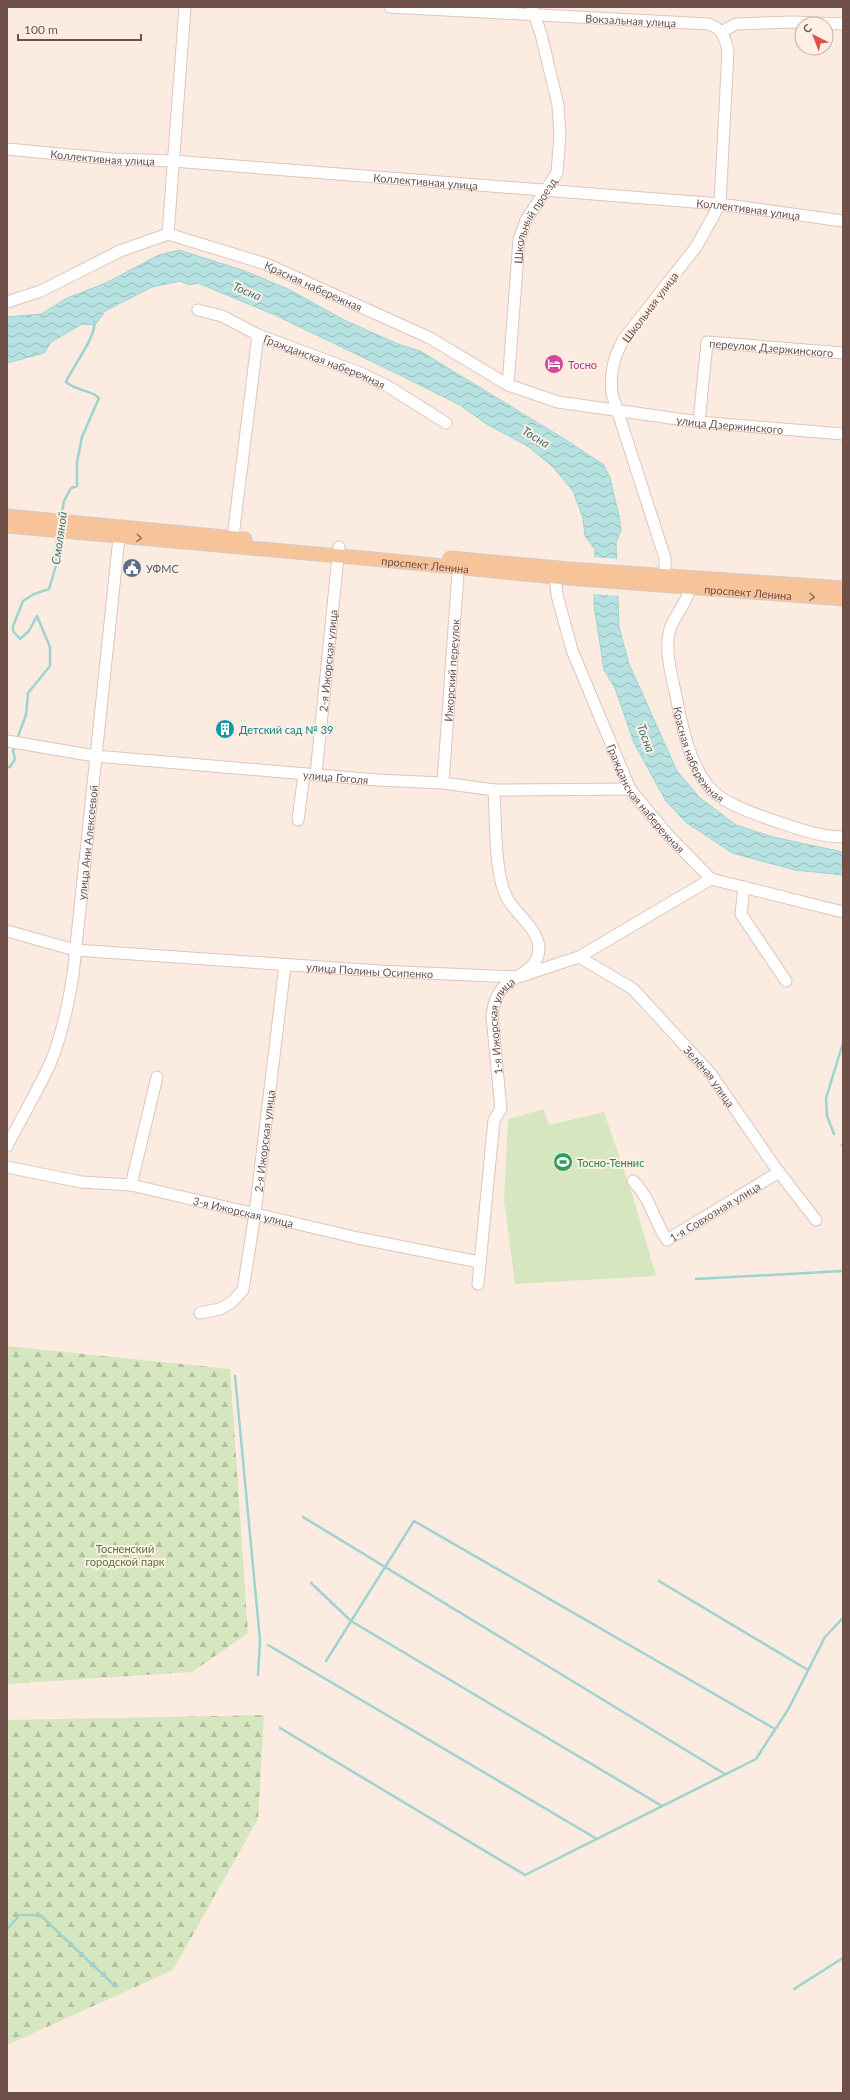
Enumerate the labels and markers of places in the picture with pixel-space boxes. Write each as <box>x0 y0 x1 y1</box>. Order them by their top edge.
hotel icon: Тосно <box>543 353 565 375</box>
place label: Тосно <box>568 358 597 371</box>
public building icon: УФМС <box>121 557 143 579</box>
place label: УФМС <box>146 562 179 575</box>
building icon: Детский сад № 39 <box>214 718 236 740</box>
place label: Детский сад № 39 <box>239 723 333 736</box>
sports icon: Тосно-Теннис <box>552 1151 574 1173</box>
place label: Тосно-Теннис <box>577 1156 644 1169</box>

